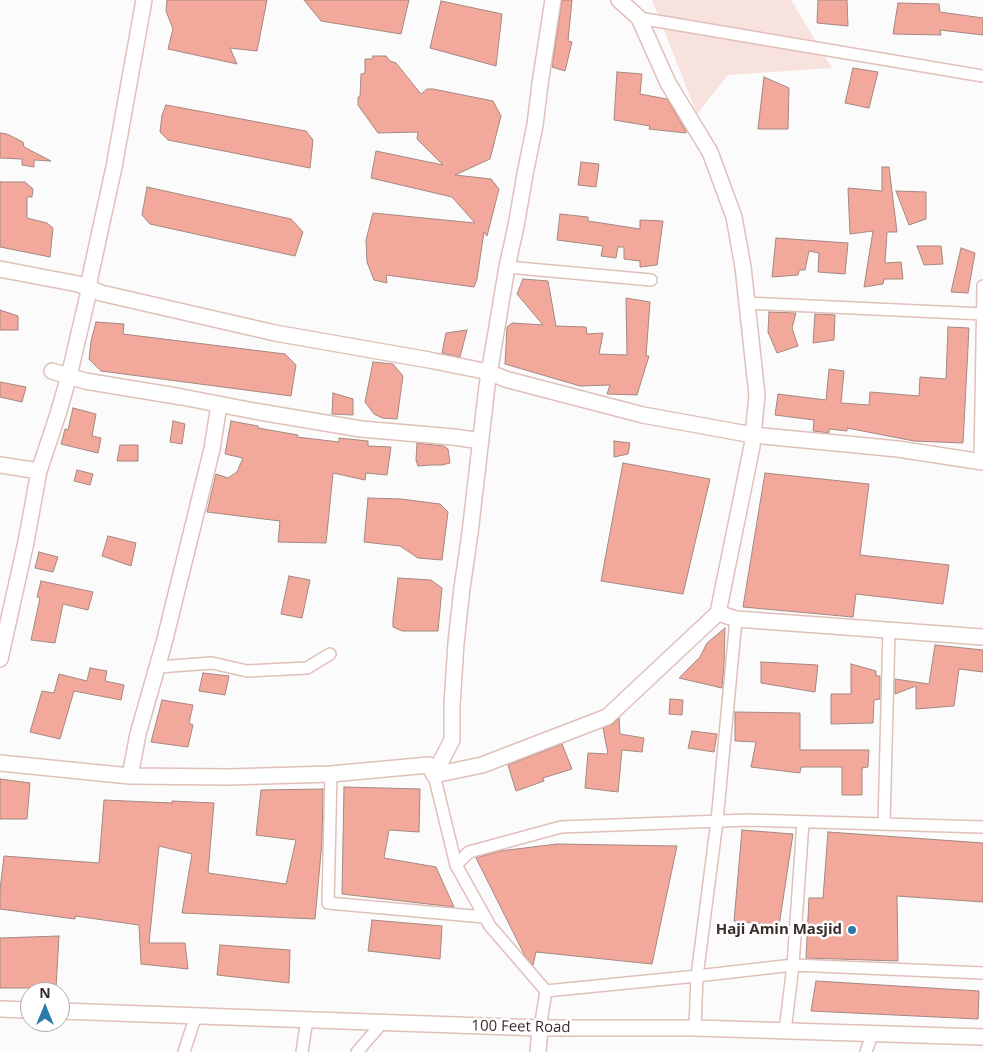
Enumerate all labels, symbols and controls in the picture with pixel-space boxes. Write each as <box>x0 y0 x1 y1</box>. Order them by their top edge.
place label: Haji Amin Masjid <box>716 921 842 939</box>
marker: Haji Amin Masjid <box>846 924 858 936</box>
north arrow <box>20 982 70 1032</box>
text: N <box>39 983 51 1002</box>
street label: 100 Feet Road <box>471 1017 571 1037</box>

